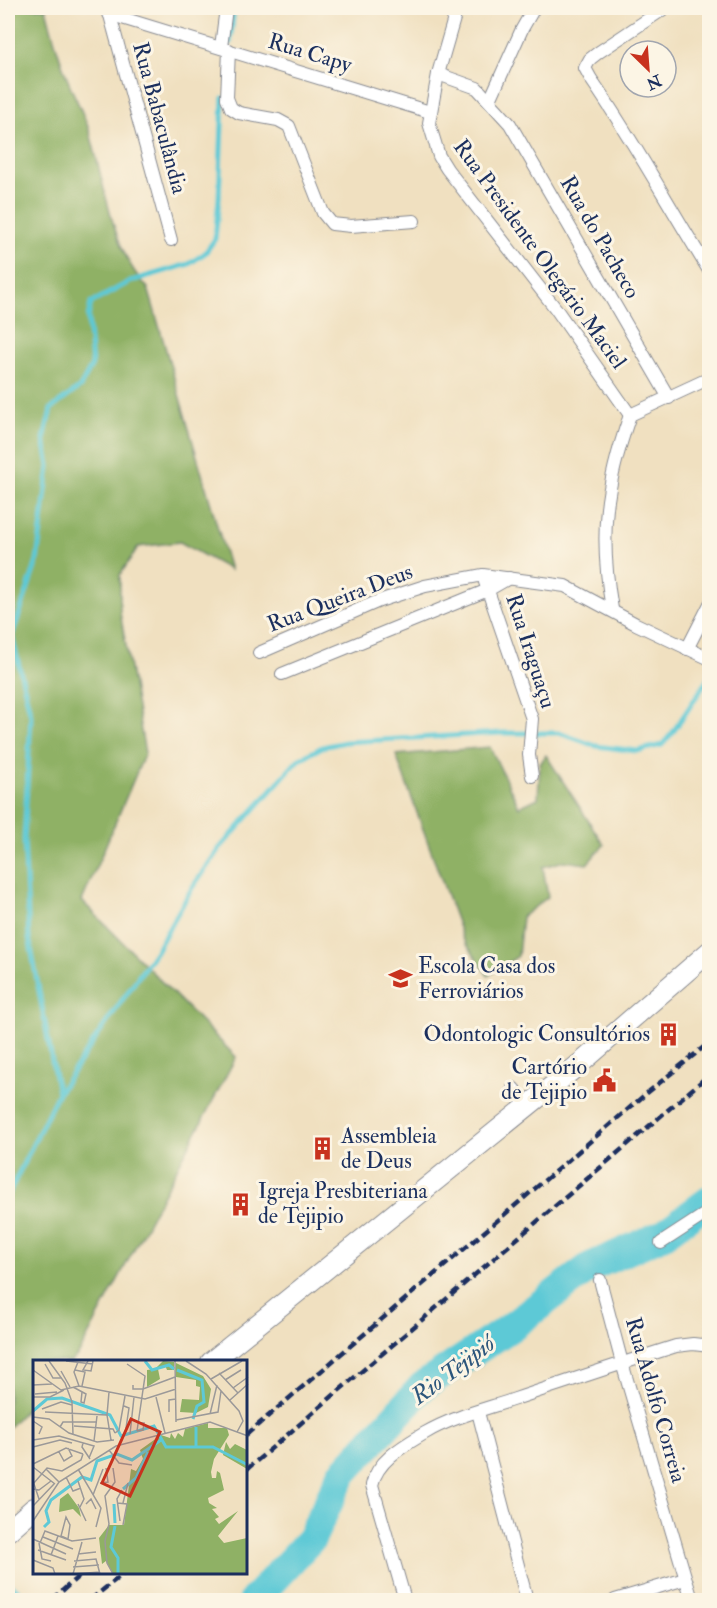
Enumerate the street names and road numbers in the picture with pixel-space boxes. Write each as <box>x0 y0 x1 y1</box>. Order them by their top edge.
street label: Rua Capy <box>264 27 356 80</box>
street label: Rua Babaculândia <box>126 39 194 198</box>
street label: Rua Presidente Olegário Maciel <box>447 134 633 375</box>
street label: Rua do Pacheco <box>554 171 646 303</box>
street label: Rua Queira Deus <box>263 557 417 639</box>
street label: Rua Iraguaçu <box>499 590 563 712</box>
street label: Rua Adolfo Correia <box>619 1314 693 1487</box>

